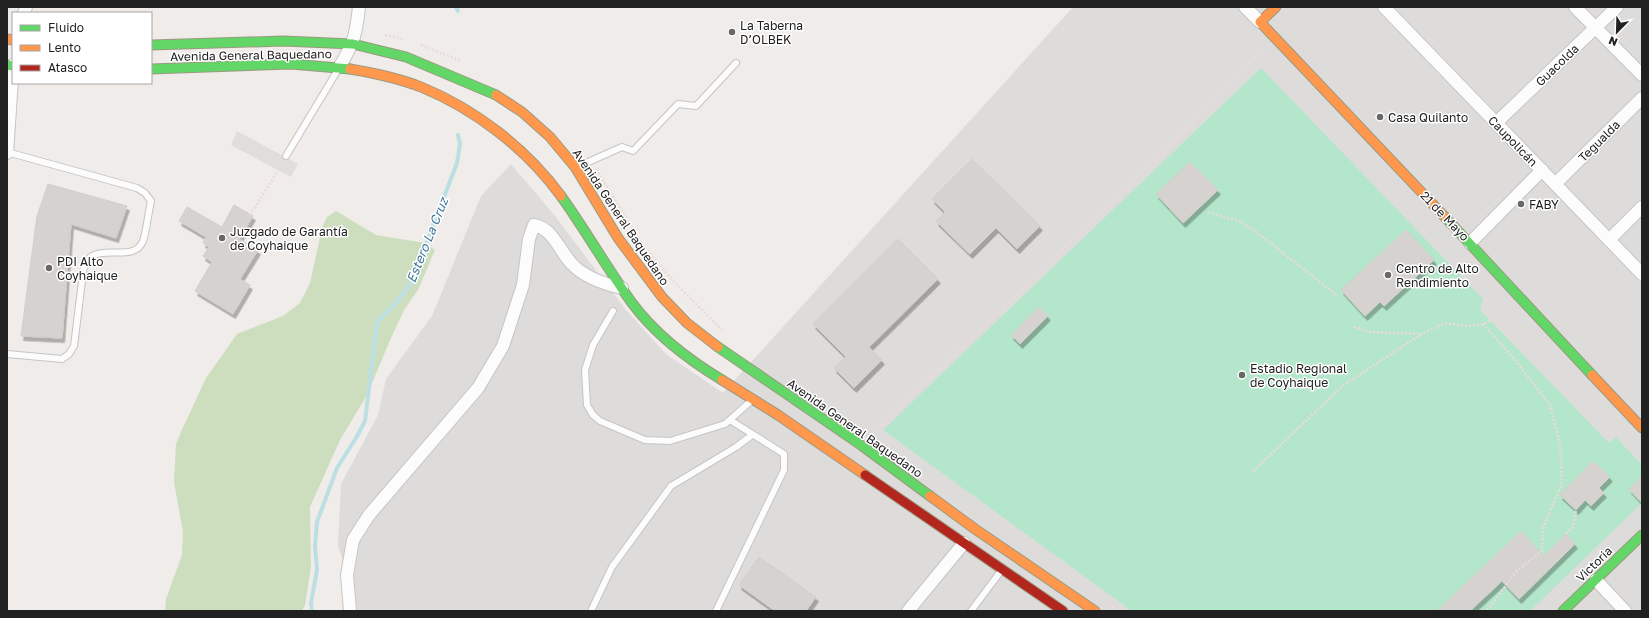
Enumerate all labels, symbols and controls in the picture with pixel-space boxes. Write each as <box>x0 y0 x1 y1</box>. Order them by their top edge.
legend <box>12 12 152 84</box>
north arrow <box>1597 12 1637 52</box>
place label: La Taberna D’OLBEK <box>740 18 803 47</box>
text: Fluido <box>48 20 84 35</box>
marker: La Taberna D’OLBEK <box>727 27 737 37</box>
text: N <box>1607 34 1619 49</box>
text: Lento <box>48 40 81 55</box>
street label: Guacolda <box>1532 41 1582 89</box>
street label: Avenida General Baquedano <box>170 46 332 64</box>
text: Atasco <box>48 60 87 75</box>
place label: Casa Quilanto <box>1388 110 1468 125</box>
marker: Casa Quilanto <box>1375 112 1385 122</box>
street label: Caupolicán <box>1485 113 1541 169</box>
street label: Tegualda <box>1575 117 1623 165</box>
street label: Avenida General Baquedano <box>570 146 672 288</box>
street label: 21 de Mayo <box>1417 188 1473 244</box>
water label: Estero La Cruz <box>403 194 452 285</box>
place label: FABY <box>1529 197 1559 212</box>
marker: FABY <box>1516 199 1526 209</box>
place label: Juzgado de Garantía de Coyhaique <box>230 224 348 253</box>
marker: Juzgado de Garantía de Coyhaique <box>217 233 227 243</box>
place label: PDI Alto Coyhaique <box>57 254 118 283</box>
place label: Centro de Alto Rendimiento <box>1396 261 1479 290</box>
marker: PDI Alto Coyhaique <box>44 263 54 273</box>
marker: Centro de Alto Rendimiento <box>1383 270 1393 280</box>
place label: Estadio Regional de Coyhaique <box>1250 361 1347 390</box>
marker: Estadio Regional de Coyhaique <box>1237 370 1247 380</box>
street label: Avenida General Baquedano <box>785 376 925 480</box>
street label: Victoria <box>1573 543 1615 585</box>

